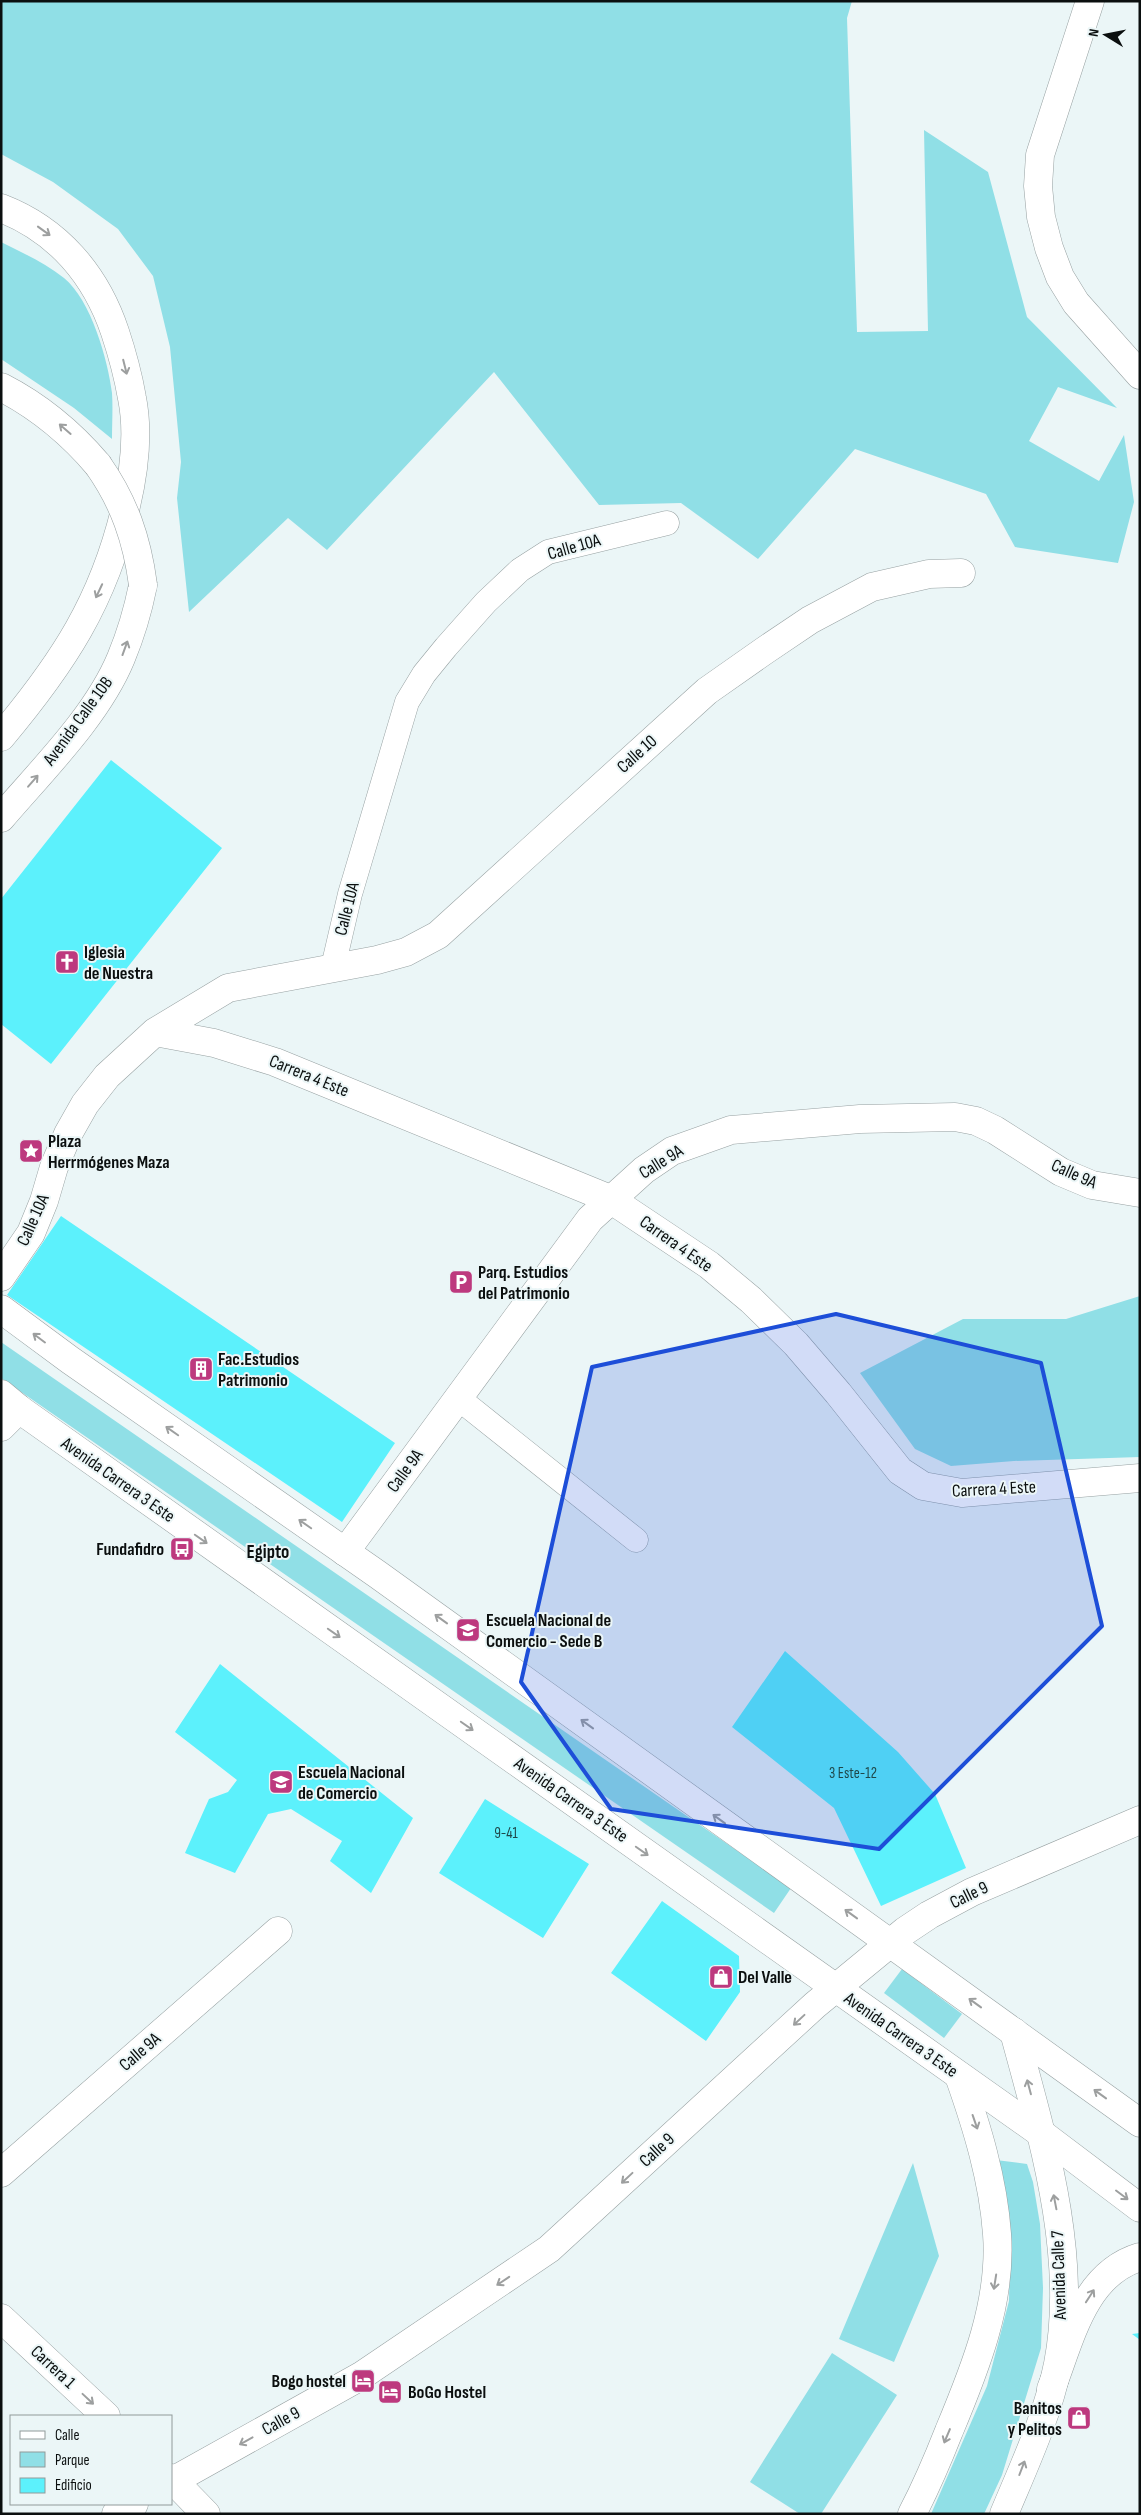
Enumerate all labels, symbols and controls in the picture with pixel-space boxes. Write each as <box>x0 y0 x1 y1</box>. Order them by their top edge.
north arrow <box>1081 10 1131 60</box>
text: N <box>1085 28 1103 38</box>
one-way arrow <box>37 225 50 236</box>
one-way arrow <box>121 359 130 375</box>
one-way arrow <box>58 424 71 435</box>
street label: Calle 10A <box>545 529 603 565</box>
one-way arrow <box>94 583 103 598</box>
one-way arrow <box>121 641 130 656</box>
street label: Avenida Calle 10B <box>38 673 117 770</box>
street label: Calle 10 <box>613 731 661 777</box>
one-way arrow <box>27 774 39 787</box>
street label: Calle 10A <box>330 880 364 938</box>
place label: Iglesia de Nuestra <box>84 942 153 984</box>
church icon: Iglesia de Nuestra <box>54 949 80 975</box>
street label: Carrera 4 Este <box>266 1051 352 1101</box>
place label: Plaza Herrmógenes Maza <box>48 1131 170 1173</box>
place icon: Plaza Herrmógenes Maza <box>18 1138 44 1164</box>
street label: Calle 9A <box>635 1140 687 1184</box>
street label: Calle 9A <box>1048 1155 1100 1193</box>
street label: Calle 10A <box>12 1191 54 1249</box>
street label: Carrera 4 Este <box>636 1211 716 1277</box>
place label: Parq. Estudios del Patrimonio <box>478 1262 570 1304</box>
parking icon: Parq. Estudios del Patrimonio <box>448 1269 474 1295</box>
one-way arrow <box>33 1332 46 1343</box>
place label: Fac.Estudios Patrimonio <box>218 1349 299 1391</box>
building icon: Fac.Estudios Patrimonio <box>188 1356 214 1382</box>
one-way arrow <box>165 1426 179 1436</box>
street label: Avenida Carrera 3 Este <box>56 1432 179 1527</box>
street label: Calle 9A <box>382 1445 428 1497</box>
street label: Carrera 4 Este <box>951 1476 1037 1502</box>
one-way arrow <box>298 1519 312 1529</box>
one-way arrow <box>194 1534 208 1544</box>
bus stop icon: Fundafidro <box>169 1536 195 1562</box>
place label: Fundafidro <box>96 1539 164 1560</box>
district label: Egipto <box>247 1541 289 1564</box>
place label: Escuela Nacional de Comercio - Sede B <box>486 1610 611 1652</box>
one-way arrow <box>435 1614 448 1625</box>
school or university icon: Escuela Nacional de Comercio - Sede B <box>455 1617 481 1643</box>
one-way arrow <box>327 1628 341 1638</box>
one-way arrow <box>580 1719 594 1729</box>
one-way arrow <box>460 1721 473 1732</box>
street label: Avenida Carrera 3 Este <box>509 1752 632 1847</box>
place label: Escuela Nacional de Comercio <box>298 1762 405 1804</box>
house number: 3 Este-12 <box>829 1764 877 1783</box>
school or university icon: Escuela Nacional de Comercio <box>268 1769 294 1795</box>
one-way arrow <box>712 1814 726 1824</box>
house number: 9-41 <box>494 1824 519 1843</box>
one-way arrow <box>635 1846 649 1856</box>
street label: Calle 9 <box>946 1877 992 1913</box>
one-way arrow <box>844 1909 858 1919</box>
shop icon: Del Valle <box>708 1964 734 1990</box>
place label: Del Valle <box>738 1967 792 1988</box>
street label: Avenida Carrera 3 Este <box>839 1987 962 2082</box>
one-way arrow <box>968 1998 982 2008</box>
one-way arrow <box>792 2014 805 2026</box>
street label: Calle 9A <box>115 2028 165 2076</box>
one-way arrow <box>1024 2079 1033 2095</box>
one-way arrow <box>1094 2089 1107 2100</box>
one-way arrow <box>971 2113 980 2129</box>
street label: Calle 9 <box>635 2129 679 2171</box>
one-way arrow <box>621 2172 634 2183</box>
one-way arrow <box>1115 2190 1129 2200</box>
one-way arrow <box>1049 2195 1059 2211</box>
street label: Avenida Calle 7 <box>1047 2229 1071 2321</box>
one-way arrow <box>990 2273 1000 2289</box>
one-way arrow <box>496 2276 510 2286</box>
one-way arrow <box>1085 2289 1095 2303</box>
street label: Carrera 1 <box>26 2341 80 2393</box>
hotel icon: Bogo hostel <box>350 2368 376 2394</box>
place label: Bogo hostel <box>272 2371 346 2392</box>
hotel icon: BoGo Hostel <box>377 2379 403 2405</box>
place label: BoGo Hostel <box>408 2382 486 2403</box>
one-way arrow <box>81 2393 94 2405</box>
place label: Banitos y Pelitos <box>1008 2398 1062 2440</box>
street label: Calle 9 <box>258 2402 304 2440</box>
shop icon: Banitos y Pelitos <box>1066 2405 1092 2431</box>
legend <box>10 2415 172 2505</box>
text: Calle <box>55 2426 79 2445</box>
one-way arrow <box>942 2428 951 2443</box>
one-way arrow <box>239 2436 254 2446</box>
text: Parque <box>55 2451 90 2470</box>
one-way arrow <box>1018 2461 1027 2477</box>
text: Edificio <box>55 2476 92 2495</box>

